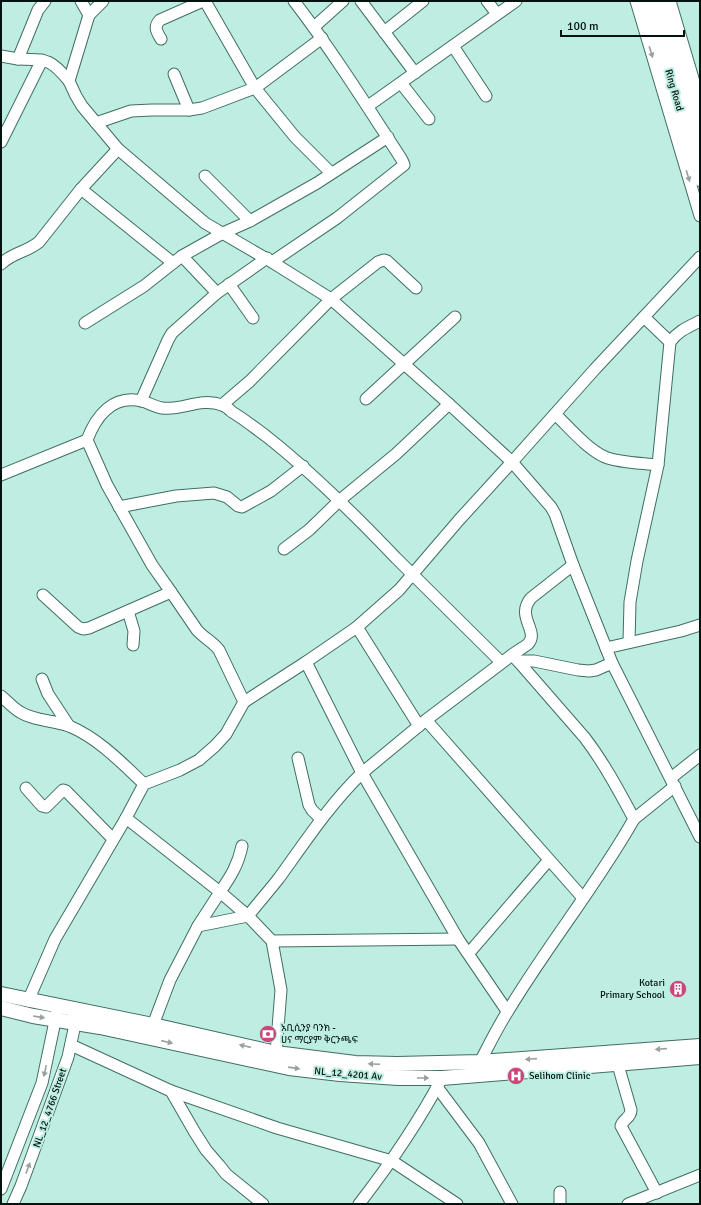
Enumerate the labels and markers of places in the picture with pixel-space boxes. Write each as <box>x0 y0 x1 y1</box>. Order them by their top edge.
place label: Kotari Primary School <box>600 977 665 1001</box>
building icon: Kotari Primary School <box>668 979 688 999</box>
place label: አቢሲንያ ባንክ - ሀና ማርያም ቅርንጫፍ <box>281 1022 358 1046</box>
bank icon: አቢሲንያ ባንክ - ሀና ማርያም ቅርንጫፍ <box>258 1024 278 1044</box>
hospital icon: Selihom Clinic <box>506 1066 526 1086</box>
place label: Selihom Clinic <box>529 1070 591 1082</box>

